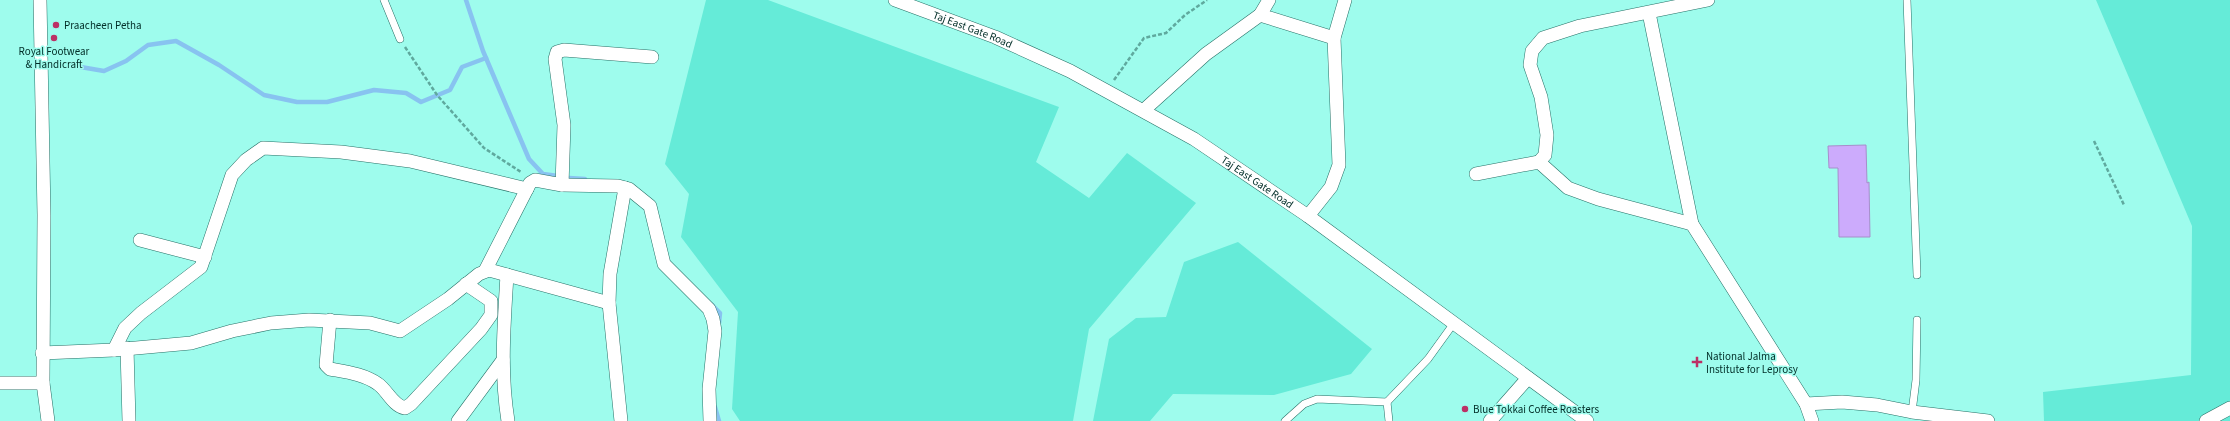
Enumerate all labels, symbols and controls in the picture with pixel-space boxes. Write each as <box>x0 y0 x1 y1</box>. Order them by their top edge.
street label: Taj East Gate Road <box>931 8 1015 52</box>
place label: Praacheen Petha <box>64 18 142 33</box>
marker: Praacheen Petha <box>51 20 61 30</box>
marker: Royal Footwear & Handicraft <box>49 33 59 43</box>
place label: Royal Footwear & Handicraft <box>19 44 90 72</box>
street label: Taj East Gate Road <box>1218 152 1296 212</box>
place label: National Jalma Institute for Leprosy <box>1706 349 1798 377</box>
marker: National Jalma Institute for Leprosy <box>1691 356 1703 368</box>
place label: Blue Tokkai Coffee Roasters <box>1473 402 1600 417</box>
marker: Blue Tokkai Coffee Roasters <box>1460 404 1470 414</box>

